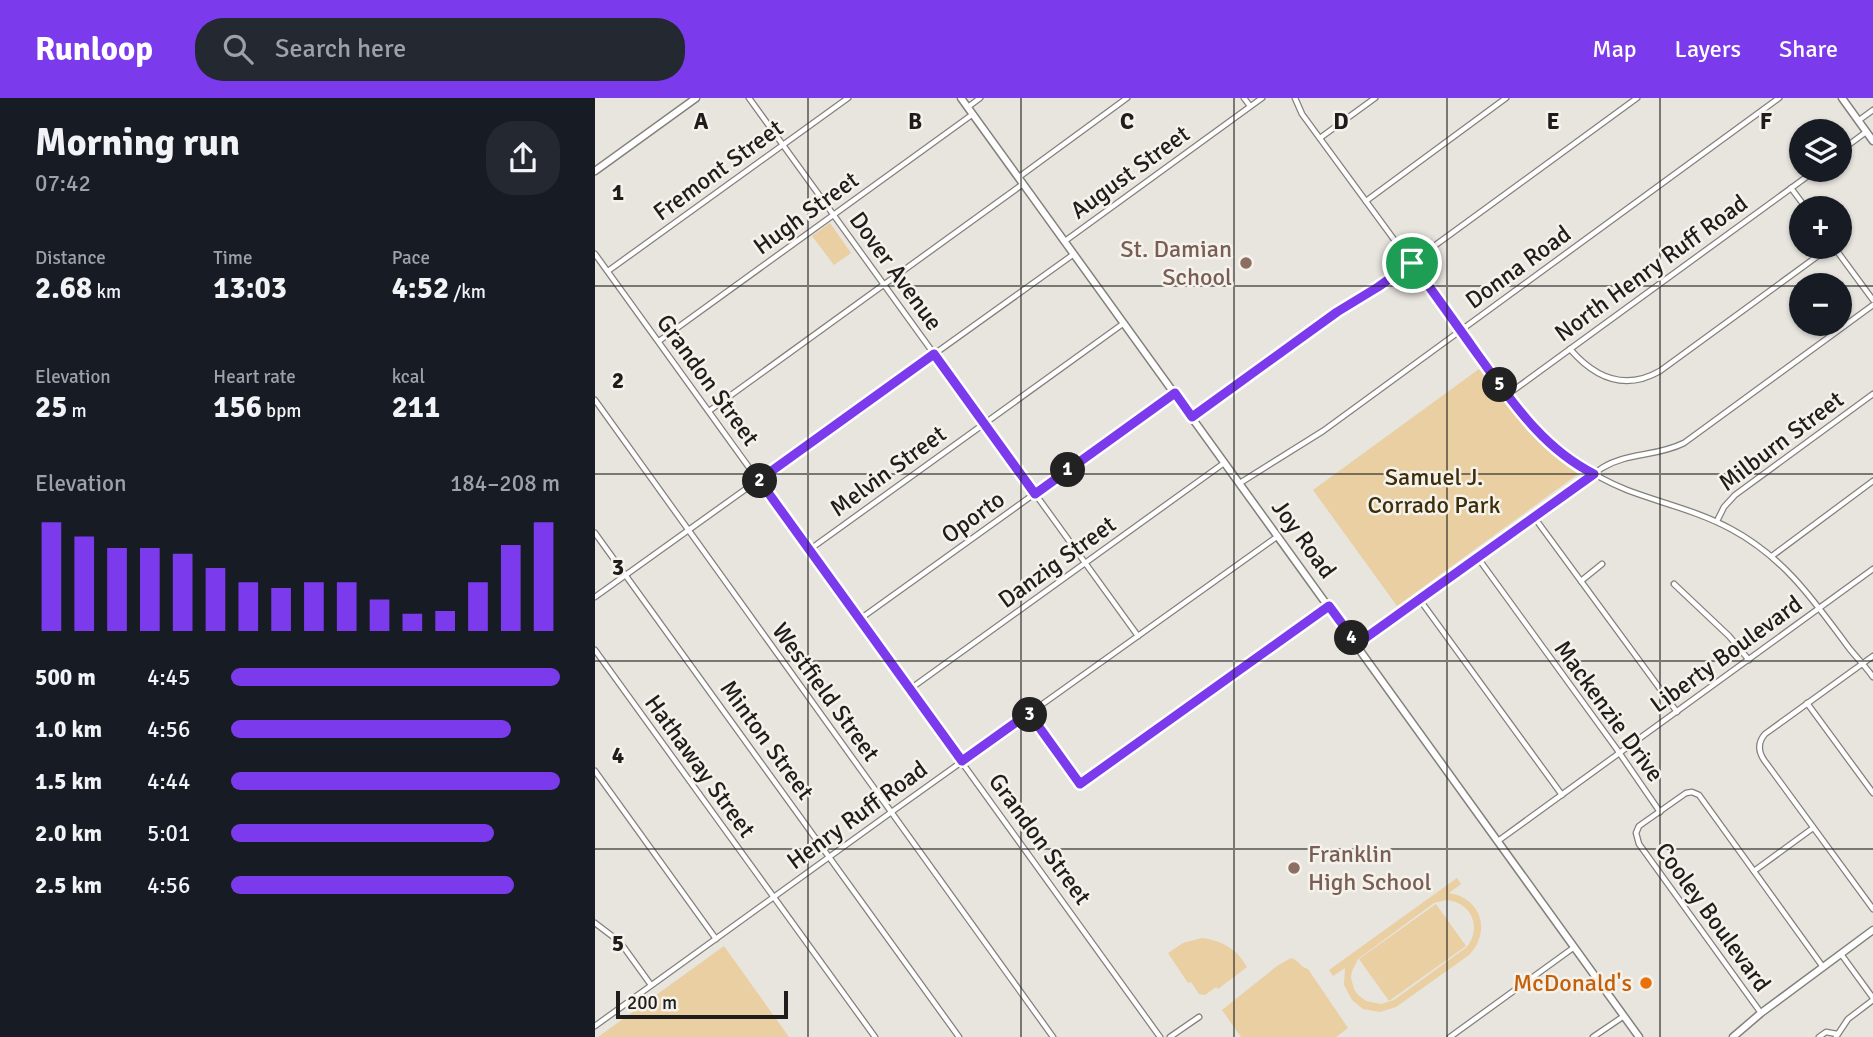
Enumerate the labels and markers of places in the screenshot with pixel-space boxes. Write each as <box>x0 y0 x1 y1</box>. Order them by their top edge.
pin <box>1382 233 1442 293</box>
place label: St. Damian School <box>1120 234 1232 292</box>
marker: St. Damian School <box>1238 255 1254 271</box>
pin: 5 <box>1483 368 1517 402</box>
pin: 1 <box>1051 452 1085 488</box>
pin: 2 <box>743 464 777 498</box>
pin: 4 <box>1335 620 1369 656</box>
pin: 3 <box>1013 698 1047 732</box>
place label: Franklin High School <box>1308 839 1431 897</box>
marker: Franklin High School <box>1286 860 1302 876</box>
place label: McDonald's <box>1513 968 1632 998</box>
marker: McDonald's <box>1638 975 1654 991</box>

